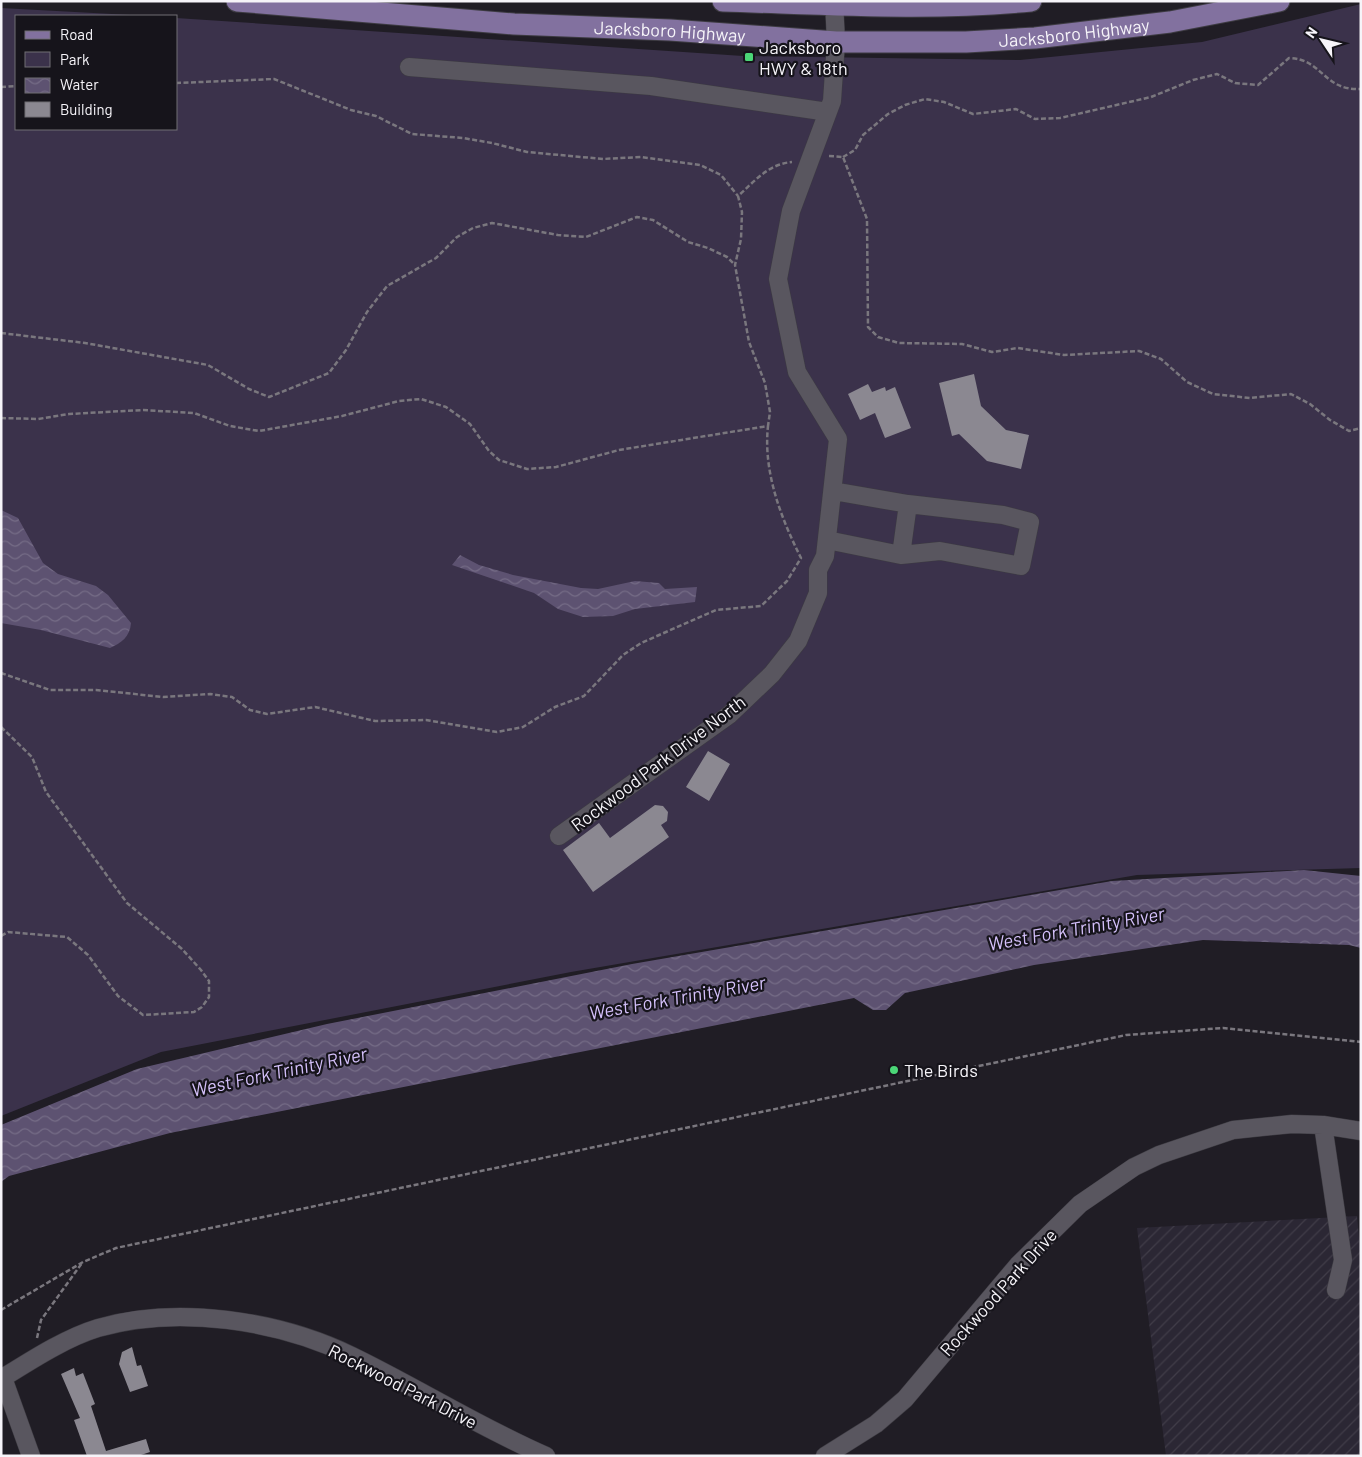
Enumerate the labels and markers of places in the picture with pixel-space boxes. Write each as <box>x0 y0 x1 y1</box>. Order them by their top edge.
place label: Jacksboro HWY & 18th <box>759 36 848 79</box>
marker: Jacksboro HWY & 18th <box>743 51 755 63</box>
place label: The Birds <box>904 1059 978 1081</box>
marker: The Birds <box>888 1064 900 1076</box>

